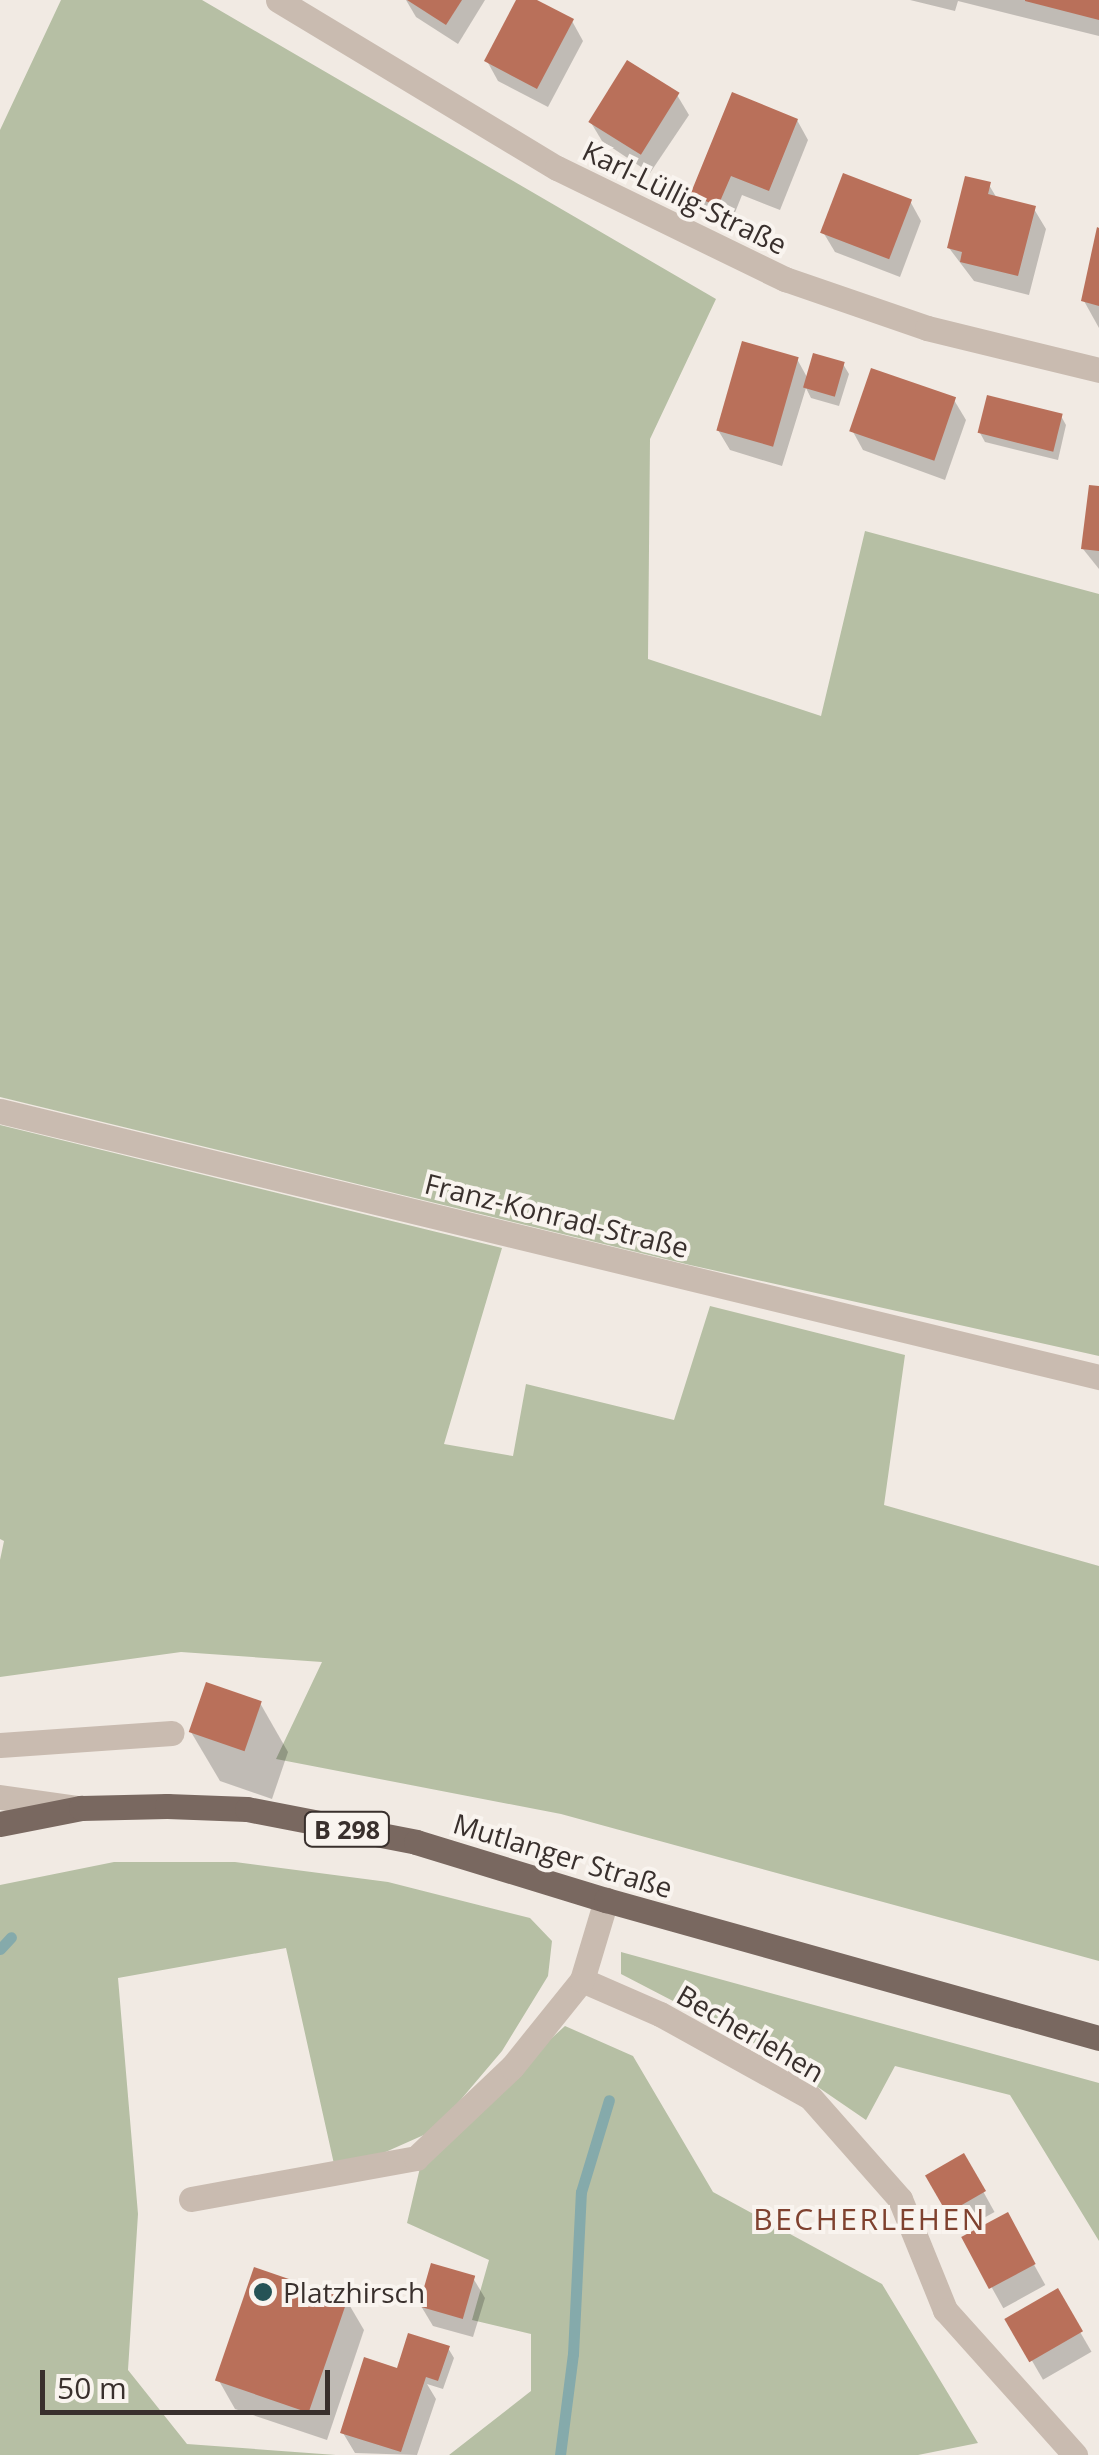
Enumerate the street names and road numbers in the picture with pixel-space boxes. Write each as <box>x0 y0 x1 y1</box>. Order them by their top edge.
street label: Karl-Lüllig-Straße <box>577 133 793 261</box>
street label: Franz-Konrad-Straße <box>422 1166 692 1264</box>
street label: Mutlanger Straße <box>449 1806 677 1904</box>
road number: B 298 <box>302 1809 392 1849</box>
street label: Becherlehen <box>671 1977 831 2089</box>

